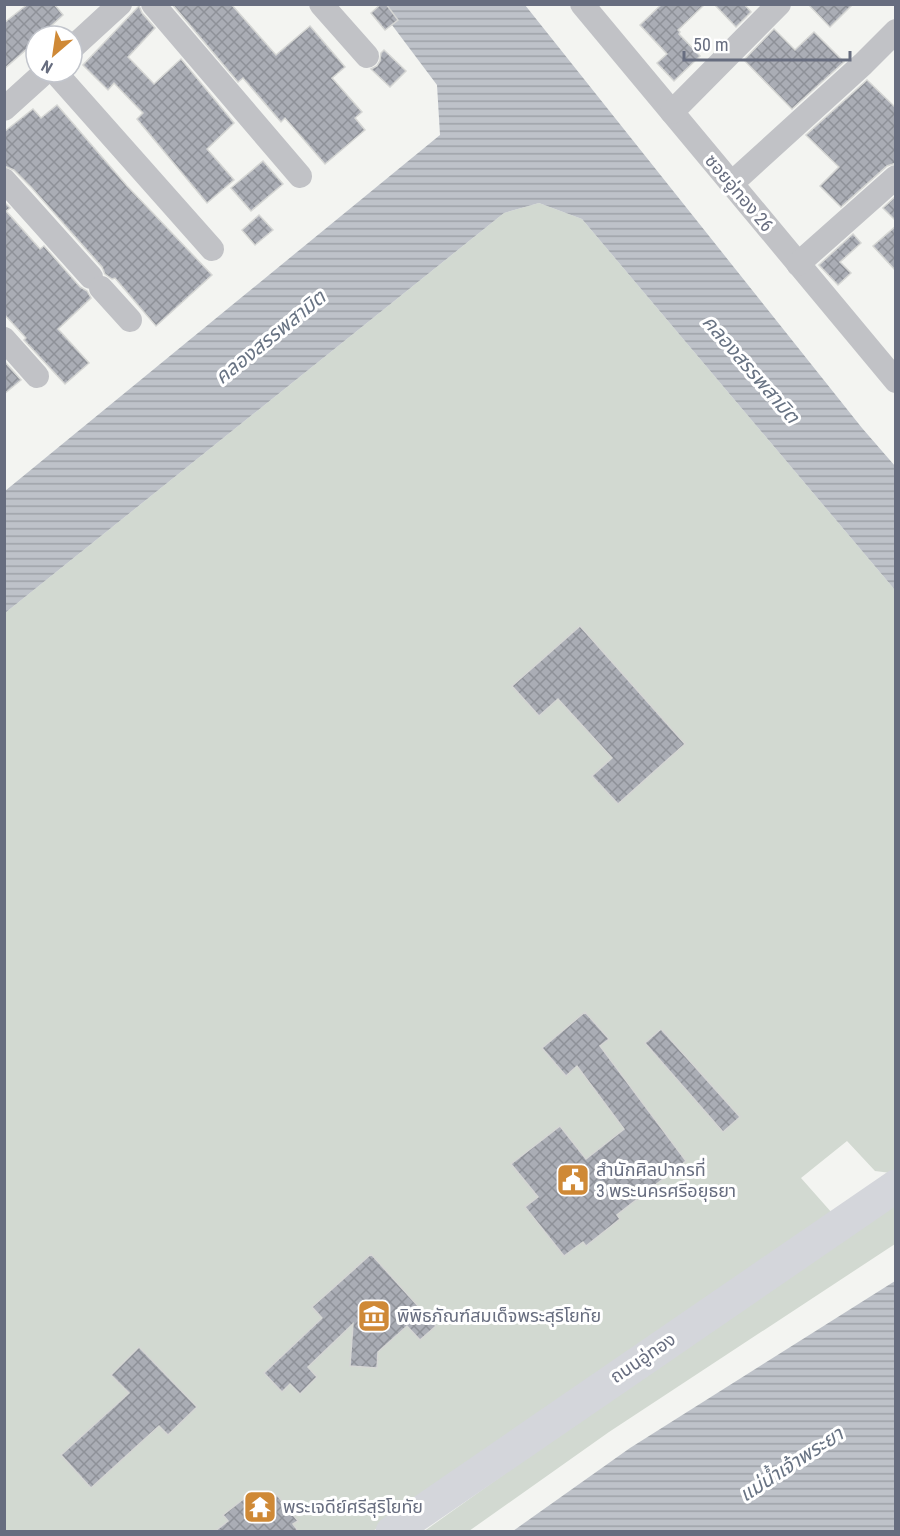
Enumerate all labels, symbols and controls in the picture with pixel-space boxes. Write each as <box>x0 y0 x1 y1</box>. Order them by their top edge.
north arrow <box>24 24 84 84</box>
scale bar <box>684 24 850 62</box>
text: 50 m <box>693 34 728 55</box>
text: N <box>38 56 56 77</box>
street label: ซอยอู่ทอง 26 <box>700 150 778 237</box>
water label: คลองสรรพสามิต <box>210 284 331 389</box>
water label: คลองสรรพสามิต <box>698 310 805 429</box>
place label: สำนักศิลปากรที่ 3 พระนครศรีอยุธยา <box>596 1157 736 1202</box>
public building icon: สำนักศิลปากรที่ 3 พระนครศรีอยุธยา <box>555 1162 591 1198</box>
museum icon: พิพิธภัณฑ์สมเด็จพระสุริโยทัย <box>356 1298 392 1334</box>
place label: พิพิธภัณฑ์สมเด็จพระสุริโยทัย <box>397 1305 601 1327</box>
street label: ถนนอู่ทอง <box>606 1328 680 1389</box>
water label: แม่น้ำเจ้าพระยา <box>734 1420 848 1506</box>
temple icon: พระเจดีย์ศรีสุริโยทัย <box>242 1489 278 1525</box>
place label: พระเจดีย์ศรีสุริโยทัย <box>283 1496 423 1518</box>

